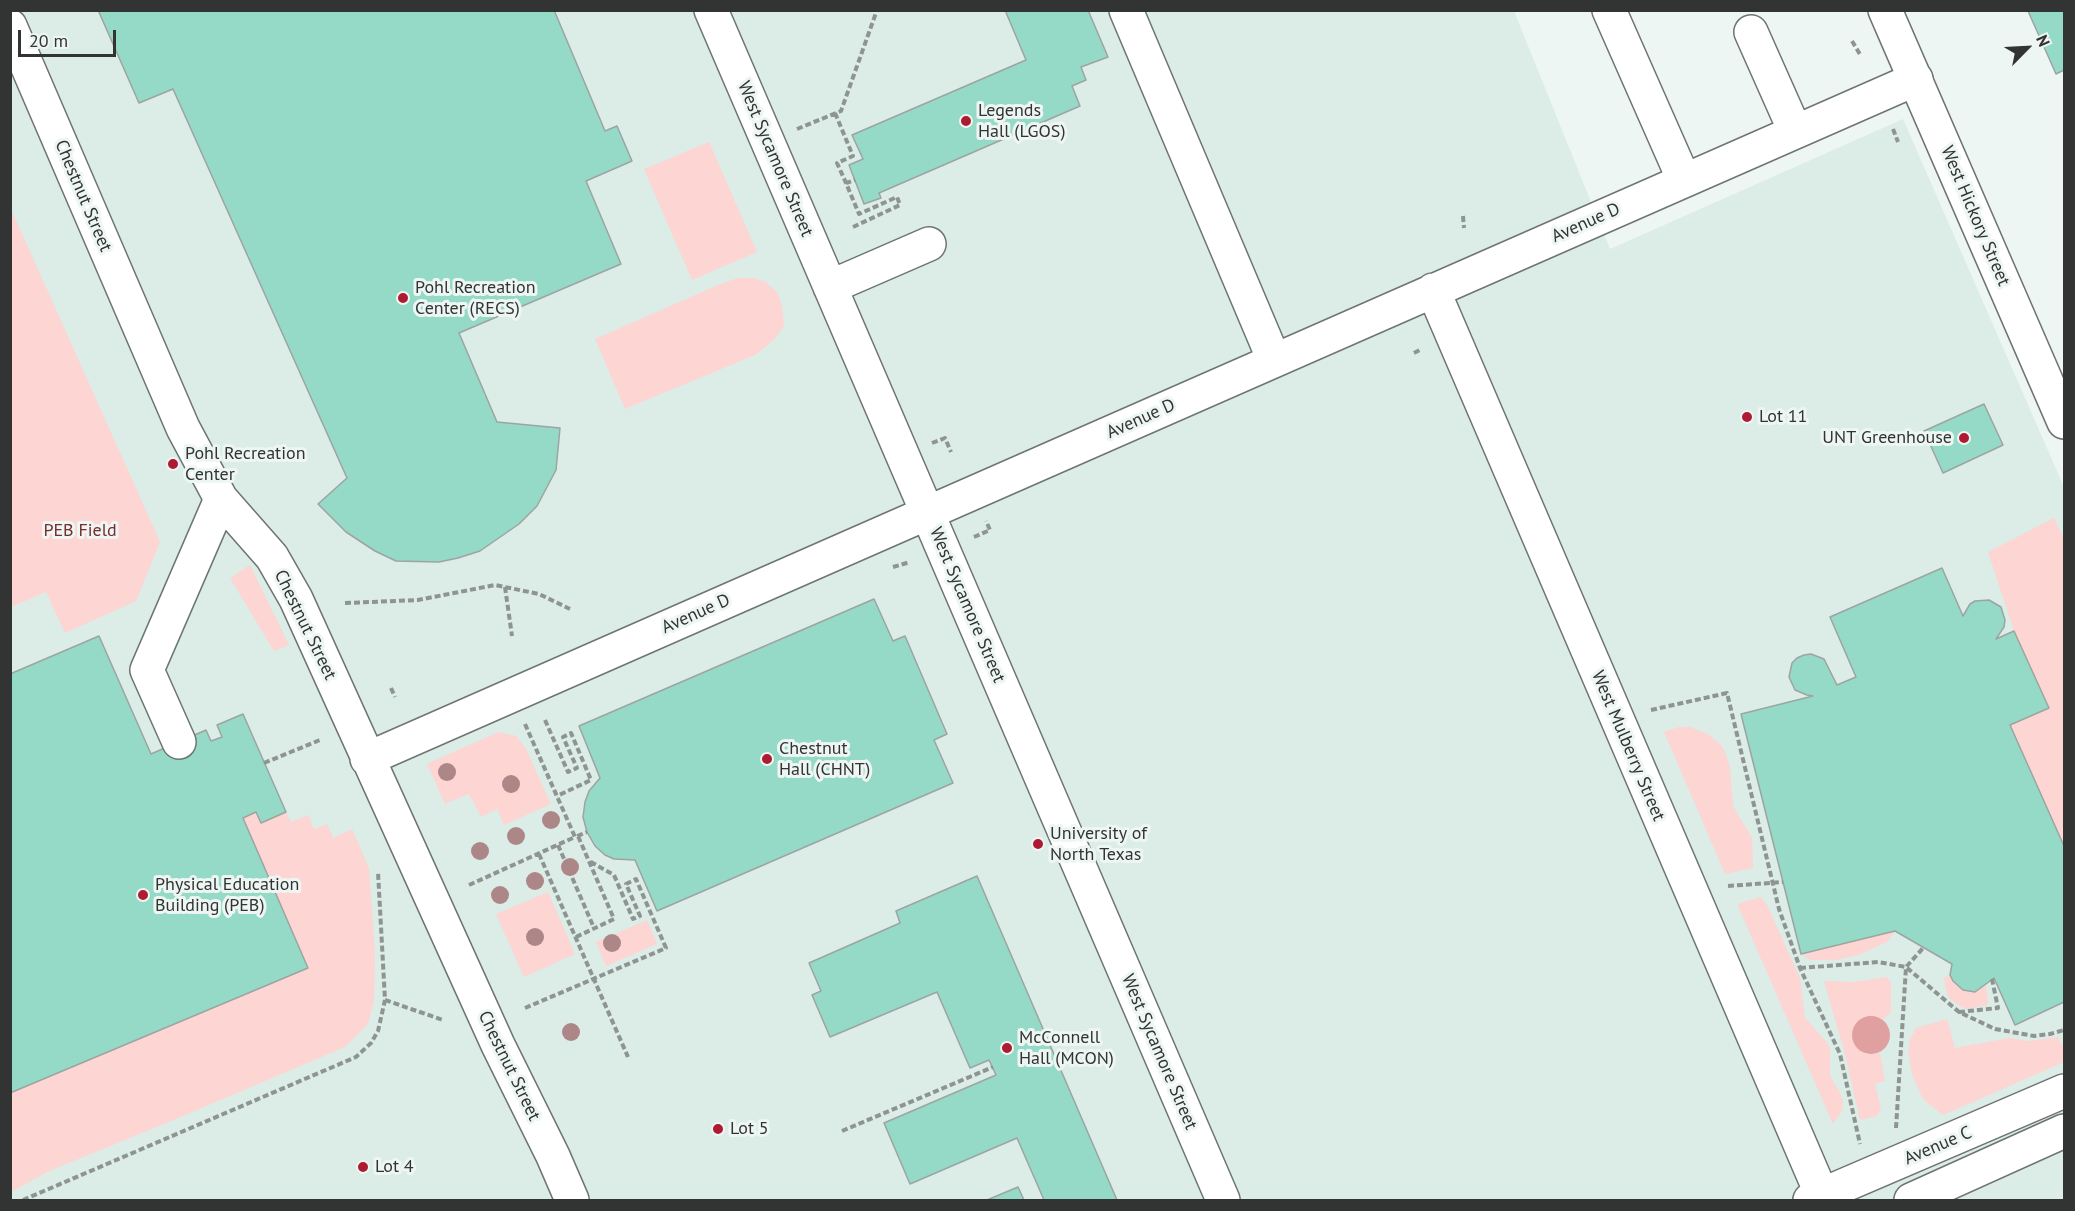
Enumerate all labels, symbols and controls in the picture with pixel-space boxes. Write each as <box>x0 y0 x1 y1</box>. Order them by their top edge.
scale bar <box>21 18 118 56</box>
north arrow <box>1997 18 2057 78</box>
text: 20 m <box>29 29 68 52</box>
text: N <box>2032 32 2055 50</box>
street label: West Sycamore Street <box>732 78 818 240</box>
place label: Legends Hall (LGOS) <box>978 100 1065 142</box>
marker: Legends Hall (LGOS) <box>959 114 973 128</box>
street label: Chestnut Street <box>50 137 116 255</box>
street label: West Hickory Street <box>1936 143 2014 289</box>
street label: Avenue D <box>1548 198 1624 248</box>
place label: Pohl Recreation Center (RECS) <box>415 277 535 320</box>
marker: Pohl Recreation Center (RECS) <box>396 291 410 305</box>
street label: Avenue D <box>1103 394 1179 444</box>
place label: Lot 11 <box>1759 406 1807 428</box>
marker: Lot 11 <box>1740 410 1754 424</box>
place label: UNT Greenhouse <box>1822 427 1952 449</box>
marker: UNT Greenhouse <box>1957 431 1971 445</box>
place label: Pohl Recreation Center <box>185 443 305 486</box>
marker: Pohl Recreation Center <box>166 457 180 471</box>
park label: PEB Field <box>43 520 117 542</box>
street label: West Sycamore Street <box>924 524 1010 686</box>
street label: Chestnut Street <box>269 567 341 683</box>
street label: Avenue D <box>658 589 734 639</box>
street label: West Mulberry Street <box>1587 668 1669 824</box>
place label: Chestnut Hall (CHNT) <box>779 738 870 780</box>
marker: Chestnut Hall (CHNT) <box>760 752 774 766</box>
place label: University of North Texas <box>1050 823 1147 866</box>
marker: University of North Texas <box>1031 837 1045 851</box>
place label: Physical Education Building (PEB) <box>155 874 299 916</box>
marker: Physical Education Building (PEB) <box>136 888 150 902</box>
street label: West Sycamore Street <box>1116 971 1202 1133</box>
street label: Chestnut Street <box>473 1008 545 1124</box>
place label: McConnell Hall (MCON) <box>1019 1027 1114 1070</box>
marker: McConnell Hall (MCON) <box>1000 1041 1014 1055</box>
place label: Lot 5 <box>730 1118 769 1140</box>
marker: Lot 5 <box>711 1122 725 1136</box>
street label: Avenue C <box>1901 1122 1975 1170</box>
place label: Lot 4 <box>375 1156 414 1178</box>
marker: Lot 4 <box>356 1160 370 1174</box>

